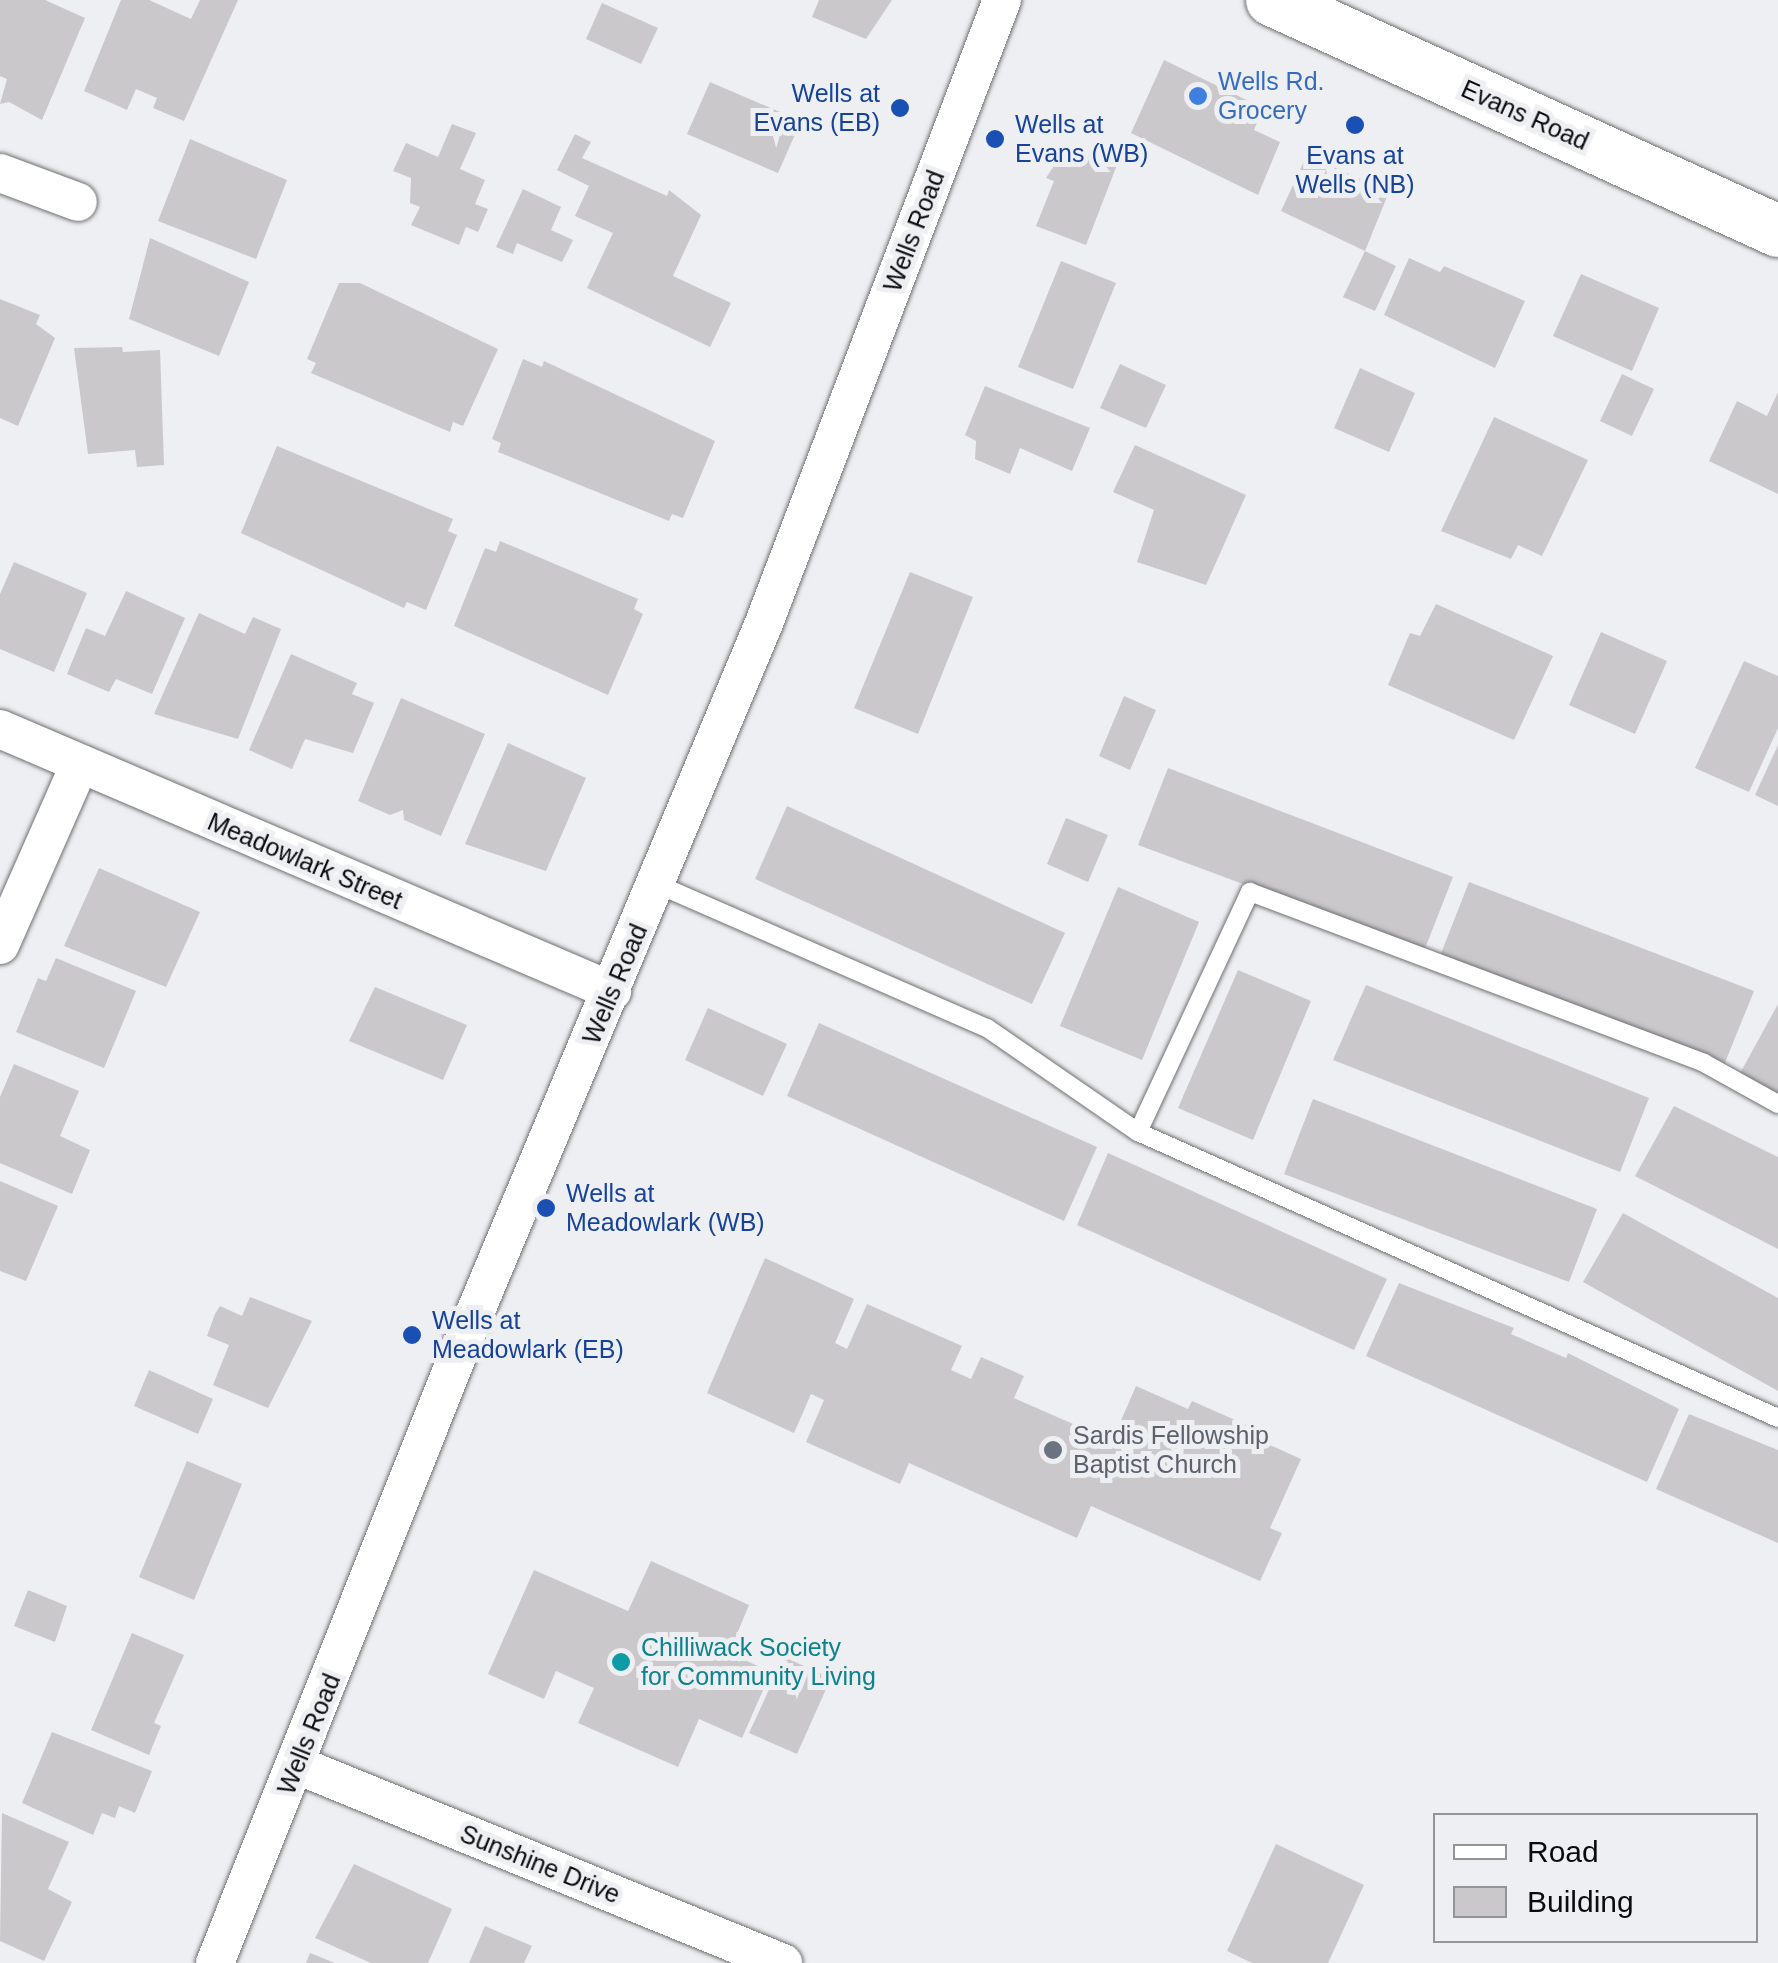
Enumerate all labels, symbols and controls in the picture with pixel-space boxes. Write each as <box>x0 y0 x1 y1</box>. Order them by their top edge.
place label: Wells Rd. Grocery <box>1218 67 1325 126</box>
street label: Evans Road <box>1457 74 1593 156</box>
place label: Wells at Evans (EB) <box>754 79 880 138</box>
marker: Wells Rd. Grocery <box>1187 85 1209 107</box>
marker: Wells at Evans (EB) <box>889 97 911 119</box>
place label: Wells at Evans (WB) <box>1015 110 1148 169</box>
marker: Evans at Wells (NB) <box>1344 114 1366 136</box>
marker: Wells at Evans (WB) <box>984 128 1006 150</box>
place label: Evans at Wells (NB) <box>1296 141 1414 200</box>
street label: Wells Road <box>877 166 951 296</box>
street label: Meadowlark Street <box>203 806 407 916</box>
street label: Wells Road <box>576 920 654 1048</box>
place label: Wells at Meadowlark (WB) <box>566 1179 765 1238</box>
marker: Wells at Meadowlark (WB) <box>535 1197 557 1219</box>
place label: Wells at Meadowlark (EB) <box>432 1306 624 1365</box>
marker: Wells at Meadowlark (EB) <box>401 1324 423 1346</box>
place label: Sardis Fellowship Baptist Church <box>1073 1421 1269 1480</box>
marker: Sardis Fellowship Baptist Church <box>1042 1439 1064 1461</box>
place label: Chilliwack Society for Community Living <box>641 1633 876 1692</box>
marker: Chilliwack Society for Community Living <box>610 1651 632 1673</box>
street label: Wells Road <box>271 1669 347 1799</box>
legend <box>1433 1813 1758 1943</box>
street label: Sunshine Drive <box>456 1818 624 1910</box>
text: Road <box>1527 1835 1599 1868</box>
text: Building <box>1527 1885 1634 1918</box>

